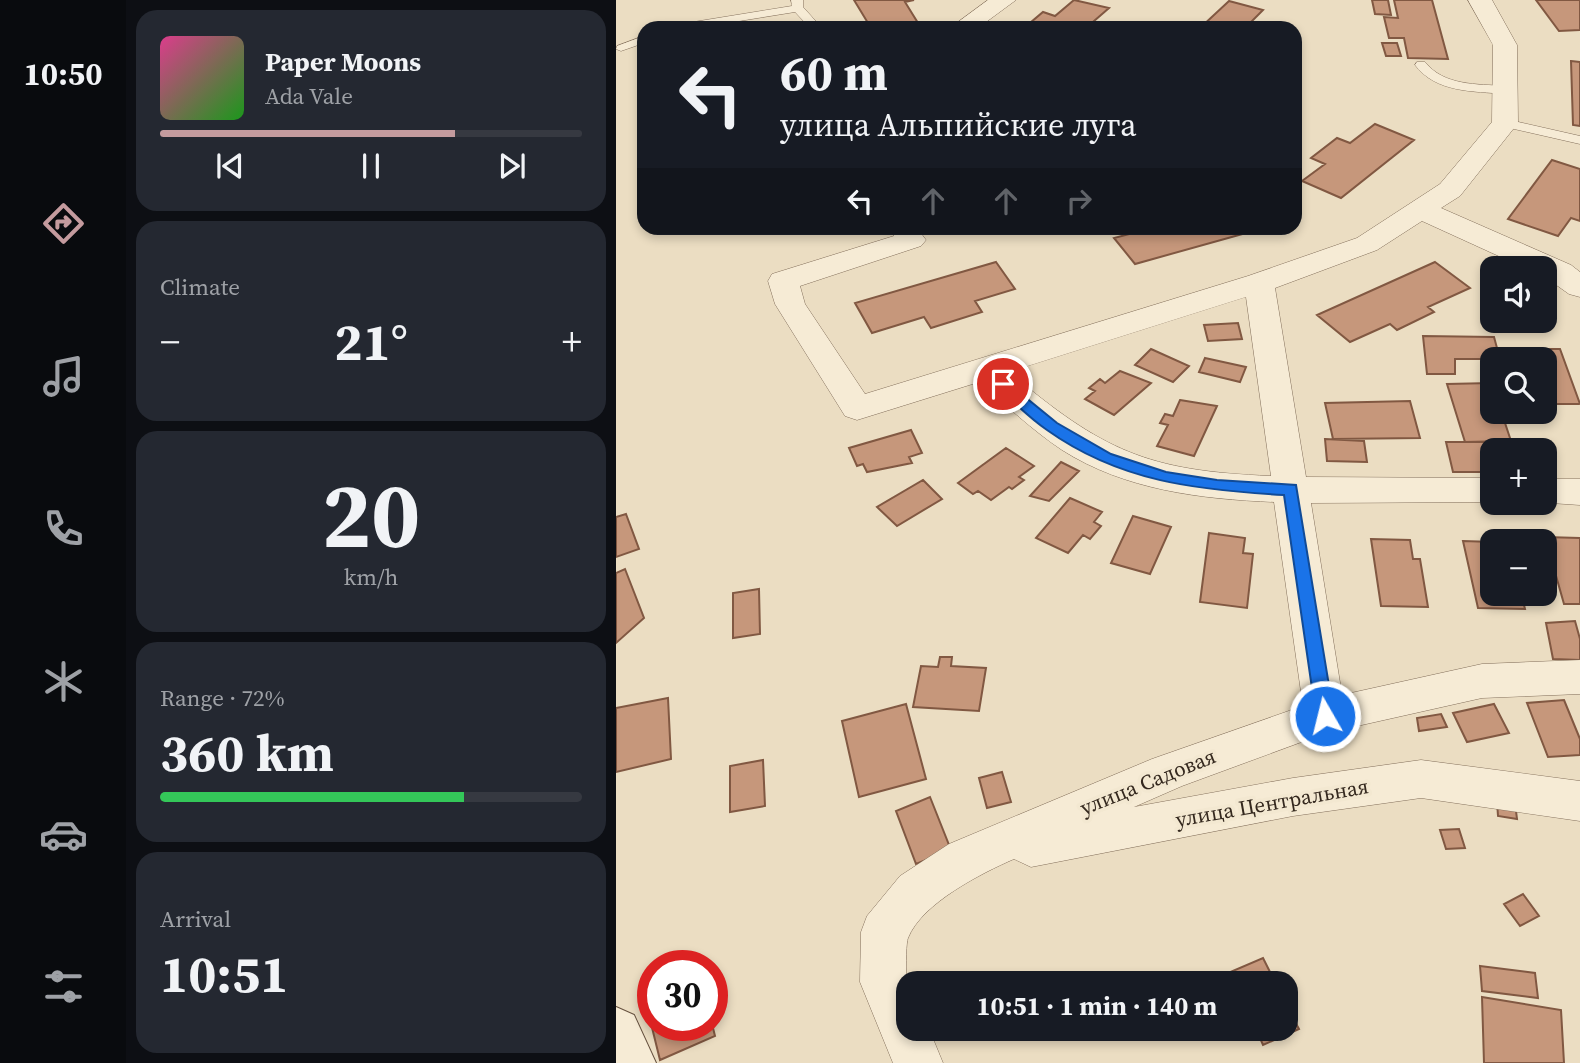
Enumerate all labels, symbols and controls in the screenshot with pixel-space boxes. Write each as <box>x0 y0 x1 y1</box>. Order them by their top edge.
text: 60 m <box>780 39 888 106</box>
text: Paper Moons <box>265 44 421 80</box>
icon: left <box>665 49 756 140</box>
text: 10:50 <box>24 52 102 96</box>
text: Ada Vale <box>265 80 353 112</box>
text: улица Альпийские луга <box>780 103 1137 147</box>
icon: previous <box>211 147 249 185</box>
icon: pause <box>352 147 390 185</box>
icon: next <box>493 147 531 185</box>
icon: left <box>841 182 879 220</box>
icon: ahead <box>914 182 952 220</box>
icon: ahead <box>987 182 1025 220</box>
icon: right <box>1060 182 1098 220</box>
icon: directions <box>39 199 88 248</box>
map controls <box>1480 256 1557 606</box>
button: sound <box>1480 256 1557 333</box>
text: Climate <box>160 271 240 303</box>
text: 21° <box>334 306 408 377</box>
text: − <box>160 316 180 368</box>
text: + <box>562 316 582 368</box>
button: search <box>1480 347 1557 424</box>
icon: music <box>39 352 88 401</box>
pin <box>973 354 1033 414</box>
icon: arrive <box>984 365 1022 403</box>
button: + <box>1480 438 1557 515</box>
text: 20 <box>322 453 420 577</box>
icon: phone <box>39 504 88 553</box>
button: − <box>1480 529 1557 606</box>
text: km/h <box>344 561 398 593</box>
icon: climate <box>39 657 88 706</box>
position arrow <box>1288 679 1362 753</box>
text: Range · 72% <box>160 682 285 714</box>
text: 360 km <box>160 717 334 788</box>
street label: улица Садовая <box>1076 741 1220 822</box>
street label: улица Центральная <box>1173 771 1371 834</box>
icon: car <box>39 810 88 859</box>
text: Arrival <box>160 903 231 935</box>
text: 10:51 <box>160 938 288 1009</box>
speed limit sign: 30 <box>637 950 728 1041</box>
icon: filters <box>39 962 88 1011</box>
text: 10:51 · 1 min · 140 m <box>977 988 1217 1024</box>

